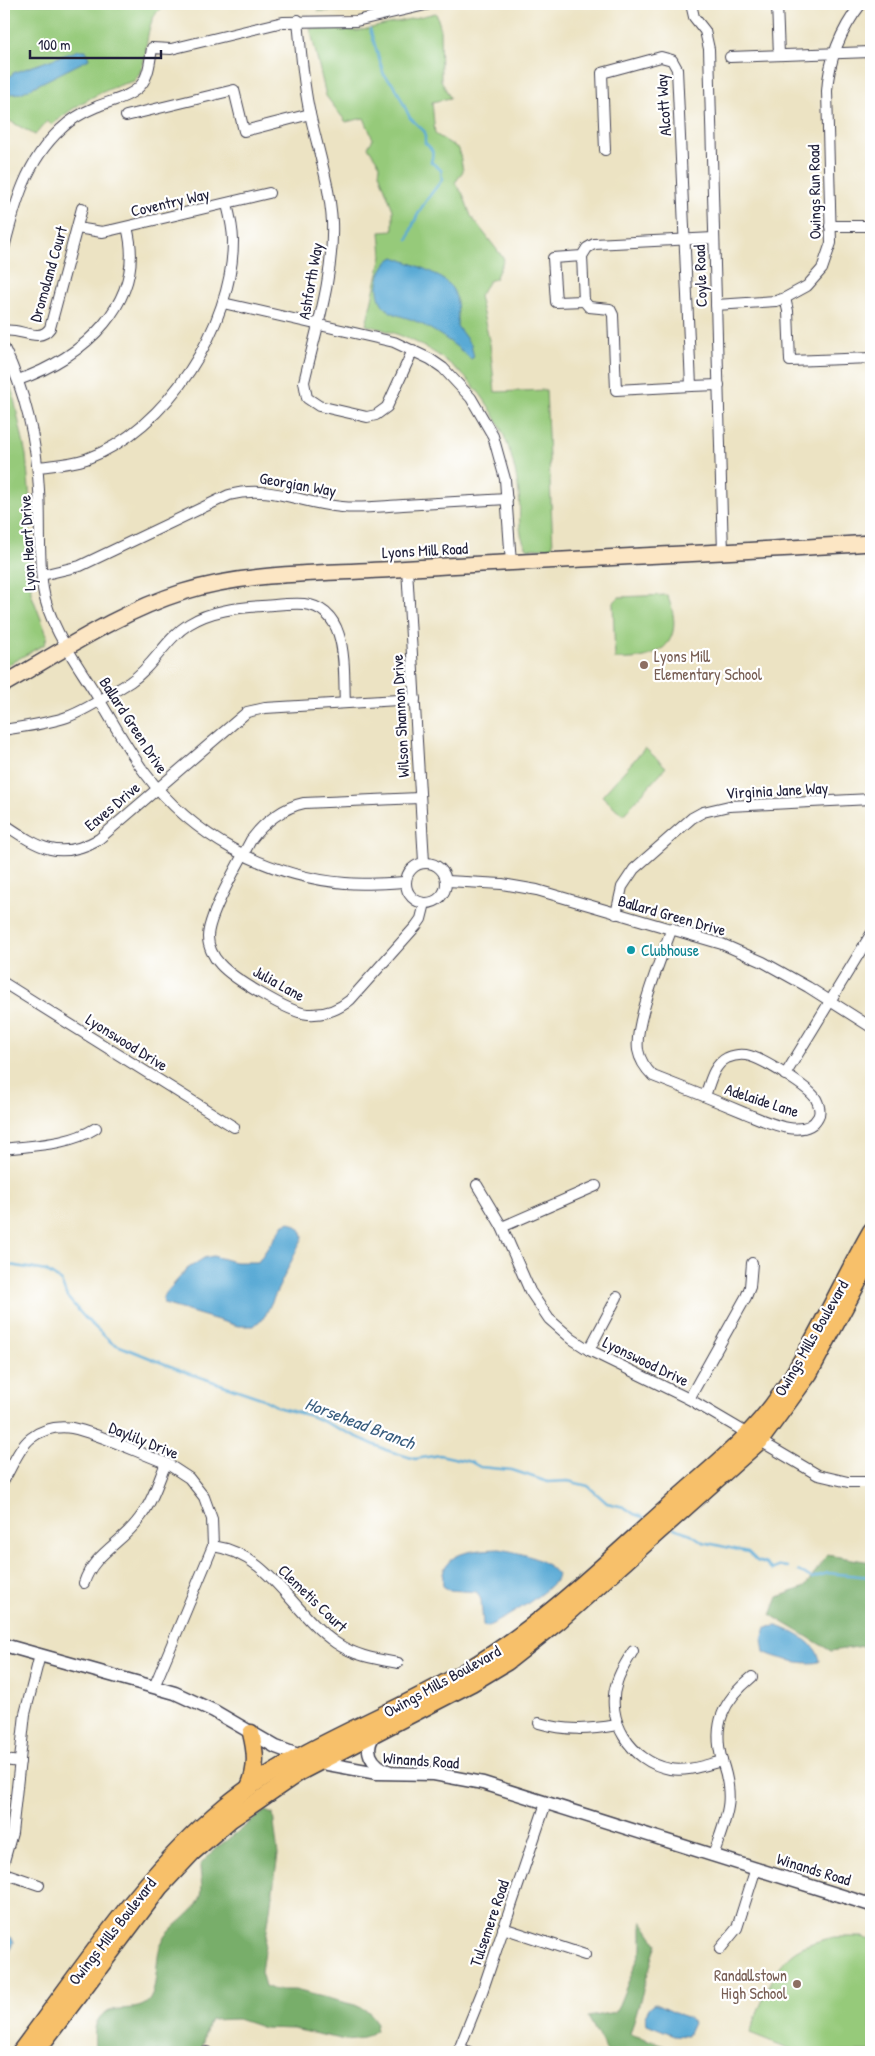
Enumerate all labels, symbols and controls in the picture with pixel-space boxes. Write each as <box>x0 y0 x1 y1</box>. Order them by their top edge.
scale bar <box>30 28 161 60</box>
text: 100 m <box>38 34 71 55</box>
street label: Alcott Way <box>650 73 676 137</box>
street label: Owings Run Road <box>802 144 826 240</box>
street label: Coventry Way <box>128 182 212 222</box>
street label: Dromoland Court <box>24 223 72 324</box>
street label: Ashforth Way <box>292 241 328 321</box>
street label: Coyle Road <box>688 244 712 308</box>
street label: Georgian Way <box>258 466 338 502</box>
street label: Lyon Heart Drive <box>13 494 40 591</box>
street label: Lyons Mill Road <box>381 537 469 563</box>
place label: Lyons Mill Elementary School <box>654 645 763 685</box>
street label: Wilson Shannon Drive <box>386 653 414 778</box>
marker: Lyons Mill Elementary School <box>638 659 650 671</box>
street label: Ballard Green Drive <box>94 672 174 778</box>
street label: Eaves Drive <box>80 776 145 836</box>
street label: Virginia Jane Way <box>725 776 829 804</box>
street label: Ballard Green Drive <box>616 889 729 941</box>
place label: Clubhouse <box>641 939 700 961</box>
marker: Clubhouse <box>625 944 637 956</box>
street label: Julia Lane <box>249 960 309 1006</box>
street label: Lyonswood Drive <box>82 1008 173 1076</box>
street label: Adelaide Lane <box>722 1078 802 1122</box>
street label: Owings Mills Boulevard <box>769 1276 853 1400</box>
street label: Lyonswood Drive <box>599 1331 693 1392</box>
water label: Horsehead Branch <box>302 1391 420 1456</box>
street label: Daylily Drive <box>106 1416 183 1464</box>
street label: Clemetis Court <box>273 1559 353 1637</box>
street label: Owings Mills Boulevard <box>380 1640 504 1722</box>
street label: Winands Road <box>382 1746 460 1774</box>
street label: Winands Road <box>774 1847 854 1891</box>
street label: Owings Mills Boulevard <box>63 1873 161 1989</box>
street label: Tulsemere Road <box>464 1877 514 1969</box>
place label: Randallstown High School <box>714 1964 788 2004</box>
marker: Randallstown High School <box>791 1978 803 1990</box>

